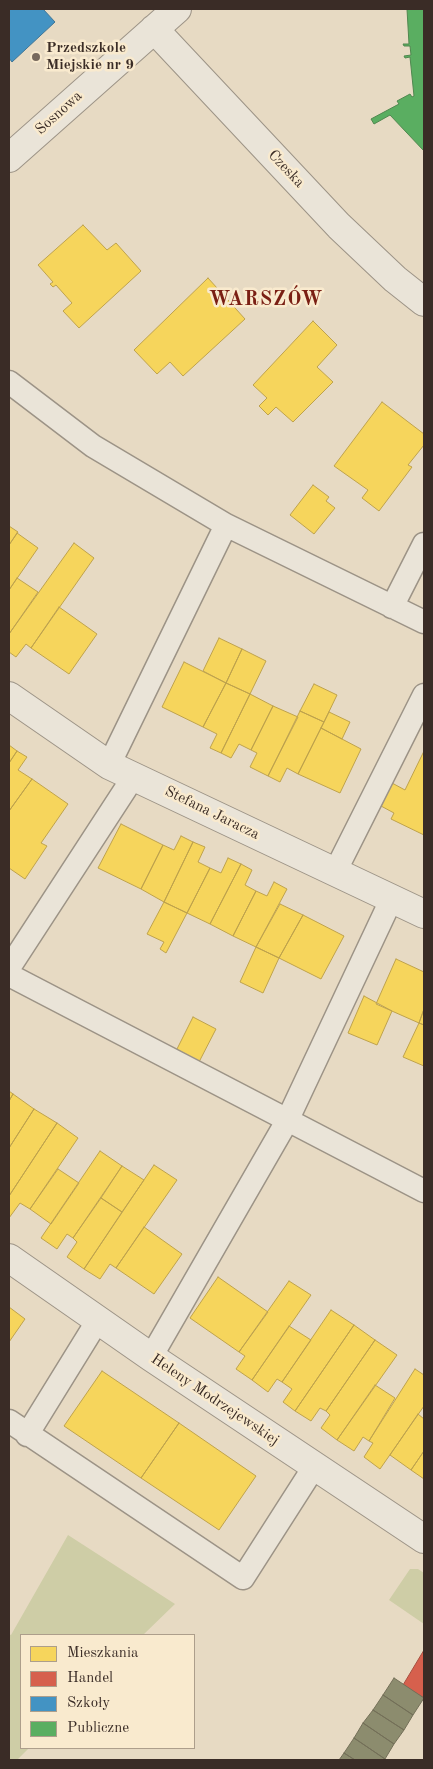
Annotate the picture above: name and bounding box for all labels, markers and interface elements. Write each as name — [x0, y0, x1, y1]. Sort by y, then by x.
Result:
place label: Przedszkole Miejskie nr 9 — [46, 39, 134, 74]
marker: Przedszkole Miejskie nr 9 — [30, 51, 42, 63]
street label: Sosnowa — [32, 87, 86, 139]
street label: Czeska — [264, 146, 308, 192]
district label: WARSZÓW — [208, 288, 324, 312]
street label: Stefana Jaracza — [162, 782, 262, 844]
street label: Heleny Modrzejewskiej — [147, 1350, 283, 1450]
legend — [20, 1634, 195, 1749]
text: Mieszkania — [67, 1646, 138, 1661]
text: Handel — [67, 1671, 113, 1686]
text: Szkoły — [67, 1696, 110, 1711]
text: Publiczne — [67, 1721, 129, 1736]

